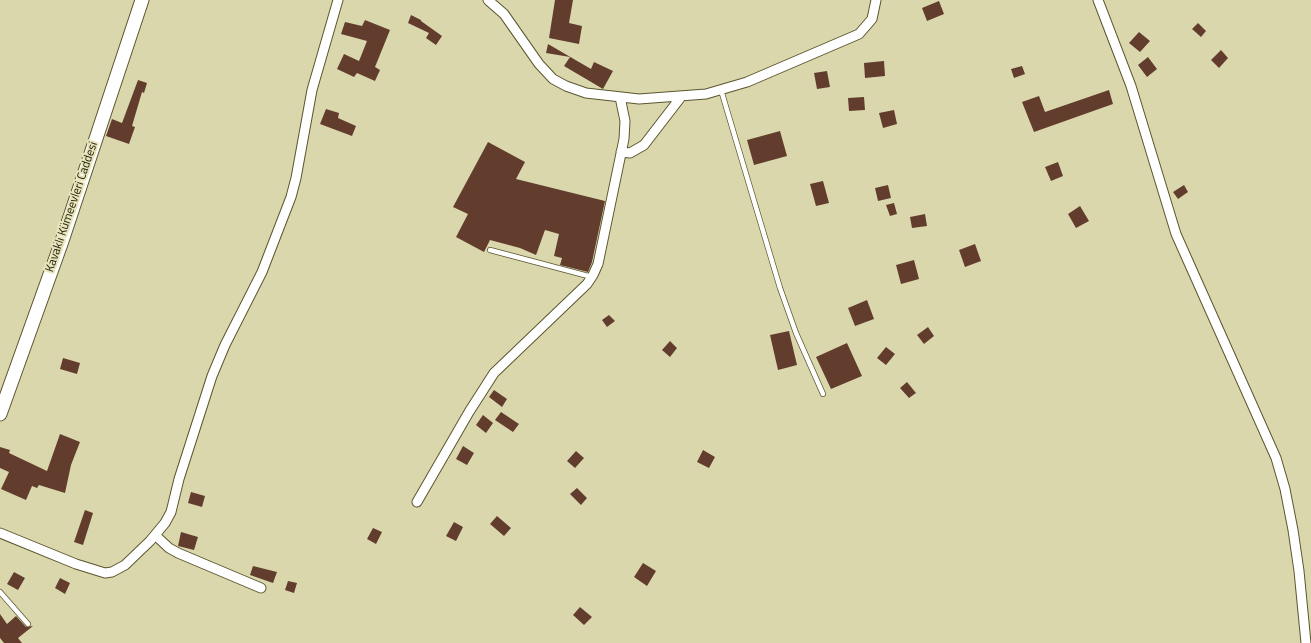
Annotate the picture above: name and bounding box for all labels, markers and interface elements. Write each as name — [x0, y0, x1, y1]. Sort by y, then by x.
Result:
street label: Kavaklı Kümeevleri Caddesi — [43, 140, 101, 274]

